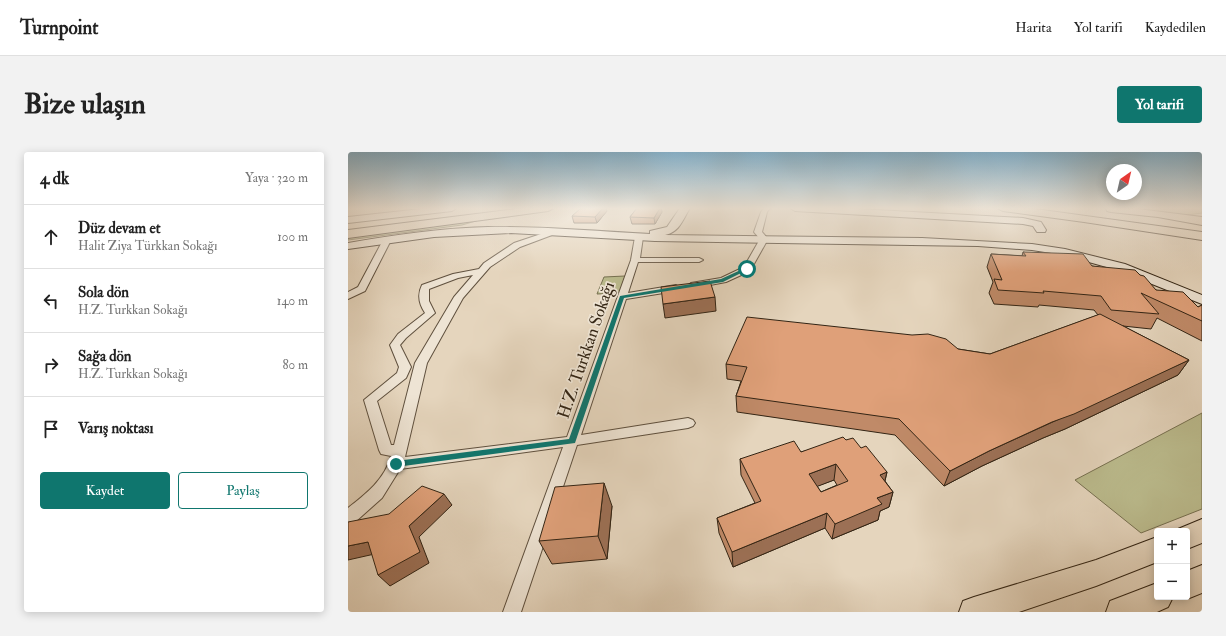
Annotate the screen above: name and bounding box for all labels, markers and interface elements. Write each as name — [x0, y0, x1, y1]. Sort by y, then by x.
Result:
text: Turnpoint — [20, 16, 98, 40]
text: Harita — [1015, 19, 1052, 36]
text: Yol tarifi — [1074, 19, 1123, 36]
text: Kaydedilen — [1145, 19, 1206, 36]
button: Yol tarifi — [1117, 86, 1202, 123]
text: Bize ulaşın — [24, 87, 146, 122]
north arrow — [1106, 164, 1142, 200]
text: 4 dk — [40, 168, 69, 189]
text: Yaya · 320 m — [245, 170, 308, 186]
text: Düz devam et — [78, 219, 161, 238]
icon: ahead — [40, 226, 62, 248]
text: 100 m — [277, 229, 308, 245]
text: Halit Ziya Türkkan Sokağı — [78, 238, 217, 254]
route start — [738, 260, 756, 278]
street label: H.Z. Turkkan Sokağı — [553, 278, 619, 421]
text: Sola dön — [78, 283, 129, 302]
icon: left — [40, 290, 62, 312]
text: 140 m — [277, 293, 308, 309]
text: H.Z. Turkkan Sokağı — [78, 302, 188, 318]
text: Sağa dön — [78, 347, 132, 366]
icon: right — [40, 354, 62, 376]
text: 80 m — [282, 357, 308, 373]
text: H.Z. Turkkan Sokağı — [78, 366, 188, 382]
icon: arrive — [40, 418, 62, 440]
text: Varış noktası — [78, 419, 153, 438]
route end — [387, 455, 405, 473]
button: Kaydet — [40, 472, 170, 509]
button: Paylaş — [178, 472, 308, 509]
map controls — [1154, 528, 1190, 600]
button: + — [1154, 528, 1190, 564]
button: − — [1154, 564, 1190, 600]

